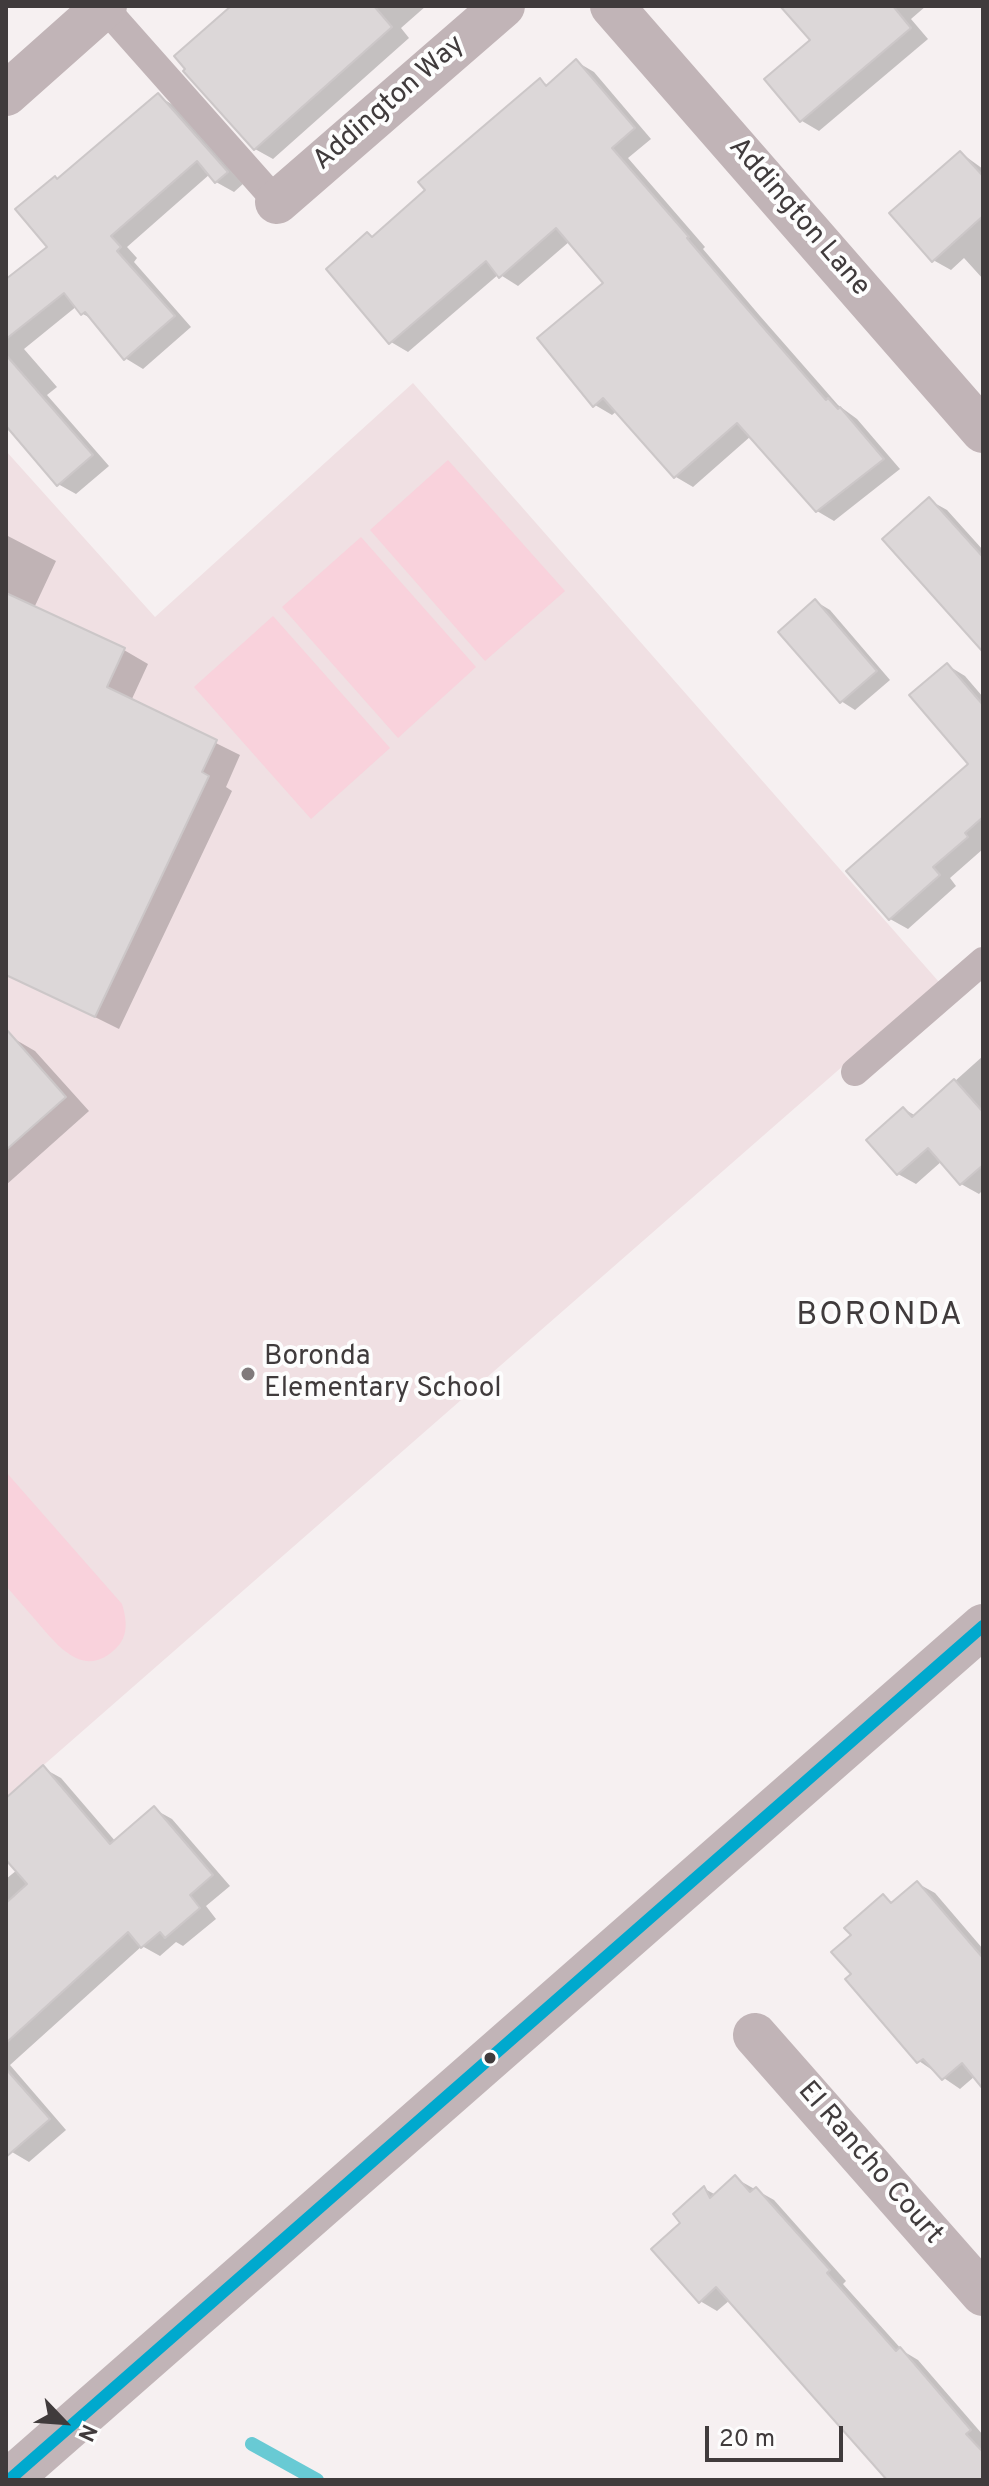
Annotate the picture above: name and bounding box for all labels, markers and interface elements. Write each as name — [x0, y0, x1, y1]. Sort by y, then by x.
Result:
street label: Addington Way — [307, 29, 473, 179]
street label: Addington Lane — [720, 132, 876, 304]
district label: BORONDA — [796, 1299, 964, 1337]
place label: Boronda Elementary School — [264, 1341, 502, 1407]
marker: Boronda Elementary School — [239, 1365, 257, 1383]
unlabelled marker — [482, 2050, 498, 2066]
street label: El Rancho Court — [789, 2076, 949, 2252]
north arrow — [24, 2382, 104, 2462]
scale bar — [709, 2410, 847, 2460]
text: N — [71, 2419, 102, 2445]
text: 20 m — [719, 2425, 775, 2455]

